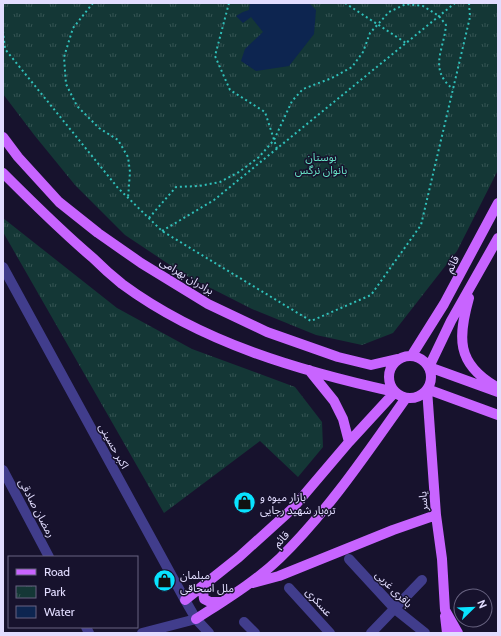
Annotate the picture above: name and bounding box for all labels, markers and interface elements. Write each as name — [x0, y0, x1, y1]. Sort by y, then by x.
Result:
park label: بوستان بانوان نرگس — [295, 150, 347, 177]
street label: قائم — [442, 253, 464, 276]
street label: برادران بهرامی — [157, 254, 217, 298]
street label: اکبر حسینی — [96, 421, 132, 471]
street label: رمضان صادقی — [16, 476, 58, 540]
shop icon: بازار میوه و تره‌بار شهید رجایی — [232, 490, 258, 516]
place label: بازار میوه و تره‌بار شهید رجایی — [260, 490, 336, 517]
street label: یاسر — [415, 491, 431, 512]
street label: قائم — [270, 528, 294, 551]
legend — [8, 556, 138, 628]
text: Road — [44, 564, 70, 579]
street label: باقری غربی — [372, 567, 416, 611]
shop icon: مبلمان ملل اسحاقی — [151, 568, 177, 594]
place label: مبلمان ملل اسحاقی — [180, 568, 234, 595]
text: Park — [44, 584, 66, 599]
street label: عسکری — [303, 585, 336, 619]
north arrow — [453, 588, 493, 628]
text: N — [474, 598, 490, 610]
text: Water — [44, 604, 75, 619]

